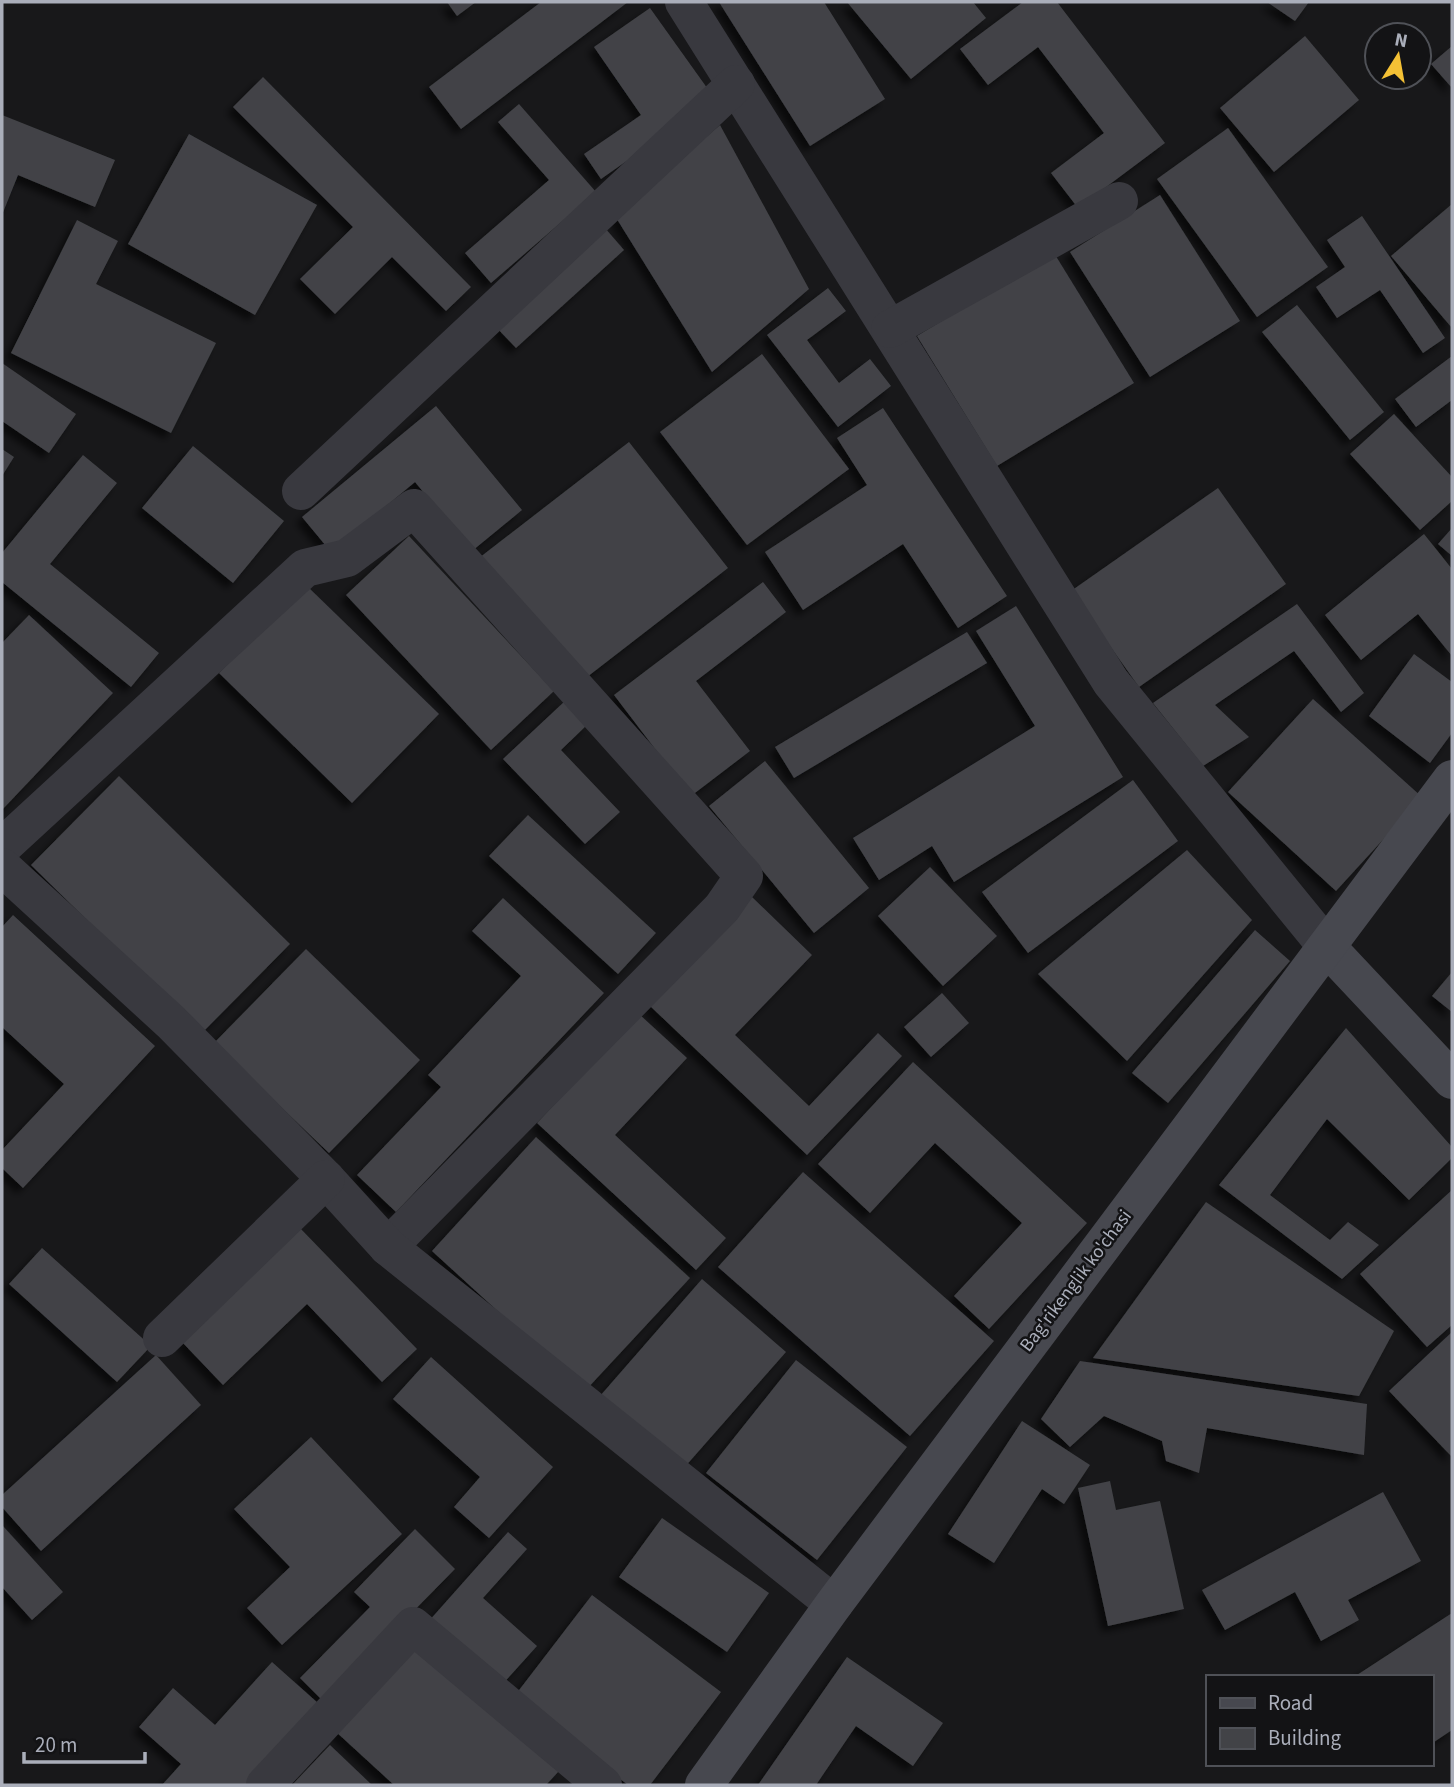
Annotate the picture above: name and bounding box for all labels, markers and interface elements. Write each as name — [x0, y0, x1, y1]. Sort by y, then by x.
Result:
north arrow — [1363, 21, 1433, 91]
text: N — [1392, 26, 1410, 55]
street label: Bag'rikenglik ko'chasi — [1014, 1204, 1138, 1358]
legend — [1206, 1675, 1433, 1766]
text: Road — [1268, 1688, 1313, 1718]
scale bar — [24, 1720, 145, 1764]
text: Building — [1268, 1723, 1342, 1753]
text: 20 m — [35, 1730, 77, 1760]

